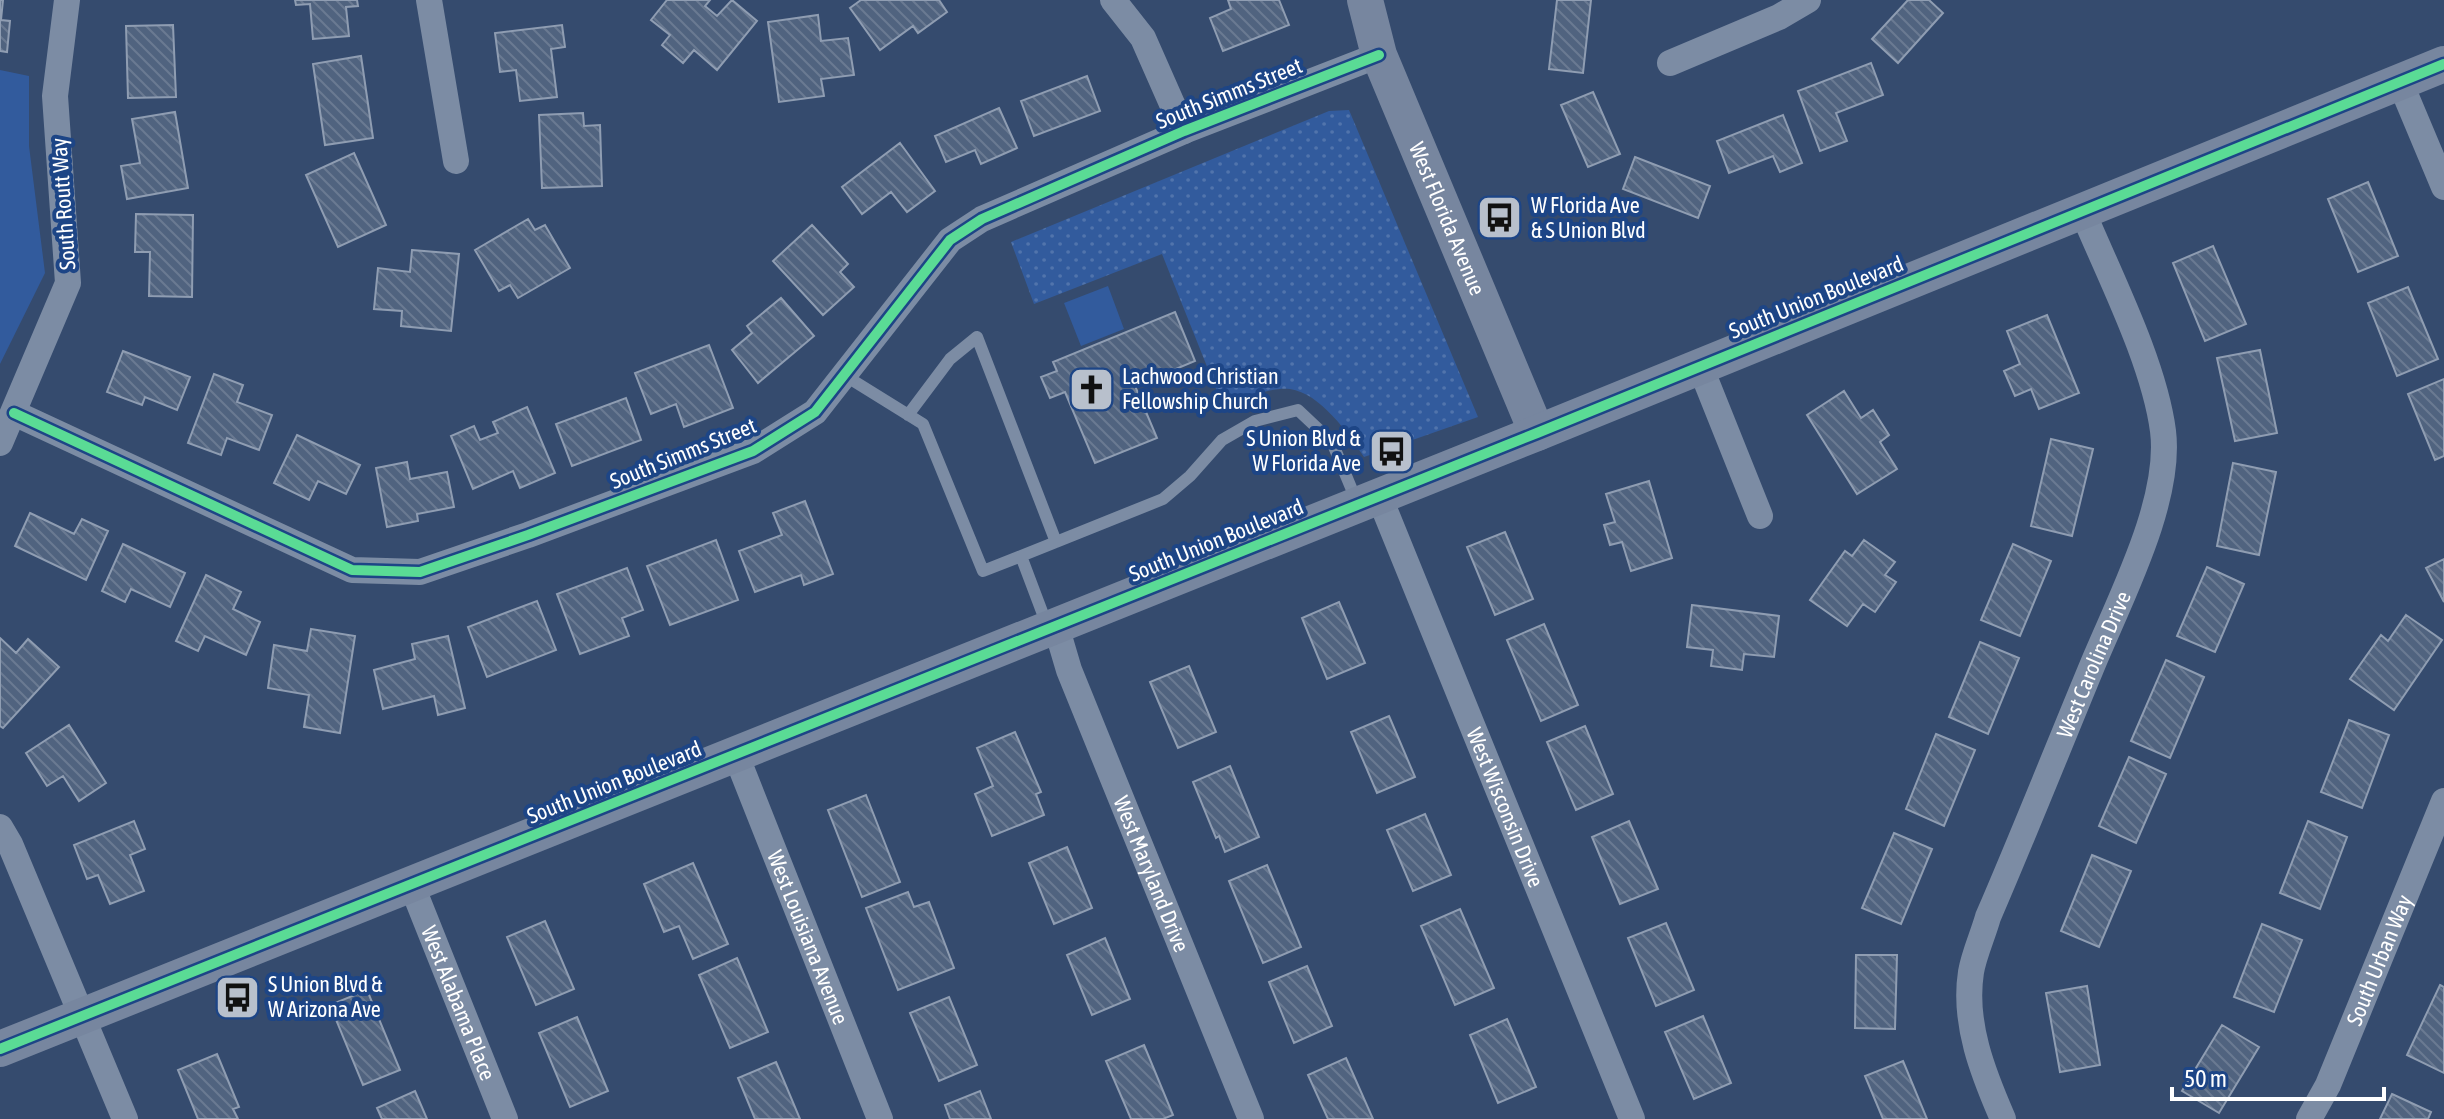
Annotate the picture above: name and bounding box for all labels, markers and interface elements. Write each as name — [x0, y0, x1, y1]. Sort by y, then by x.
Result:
street label: South Simms Street — [1152, 52, 1306, 134]
street label: South Routt Way — [45, 137, 81, 271]
street label: West Florida Avenue — [1404, 138, 1491, 299]
place label: W Florida Ave & S Union Blvd — [1531, 192, 1646, 243]
bus stop icon: W Florida Ave & S Union Blvd — [1476, 194, 1524, 242]
street label: South Union Boulevard — [1725, 250, 1907, 344]
place label: Lachwood Christian Fellowship Church — [1122, 363, 1279, 414]
church icon: Lachwood Christian Fellowship Church — [1067, 365, 1115, 413]
street label: South Simms Street — [606, 412, 760, 494]
place label: S Union Blvd & W Florida Ave — [1246, 425, 1362, 476]
bus stop icon: S Union Blvd & W Florida Ave — [1368, 427, 1416, 475]
street label: South Union Boulevard — [1125, 493, 1307, 587]
street label: West Carolina Drive — [2051, 587, 2136, 742]
street label: West Wisconsin Drive — [1461, 724, 1549, 891]
street label: South Union Boulevard — [523, 735, 705, 829]
street label: West Maryland Drive — [1108, 792, 1195, 956]
street label: West Louisiana Avenue — [762, 846, 854, 1028]
street label: South Urban Way — [2341, 891, 2417, 1029]
street label: West Alabama Place — [416, 922, 501, 1084]
place label: S Union Blvd & W Arizona Ave — [268, 971, 383, 1022]
bus stop icon: S Union Blvd & W Arizona Ave — [213, 973, 261, 1021]
scale bar — [2172, 1051, 2384, 1101]
text: 50 m — [2184, 1065, 2227, 1092]

